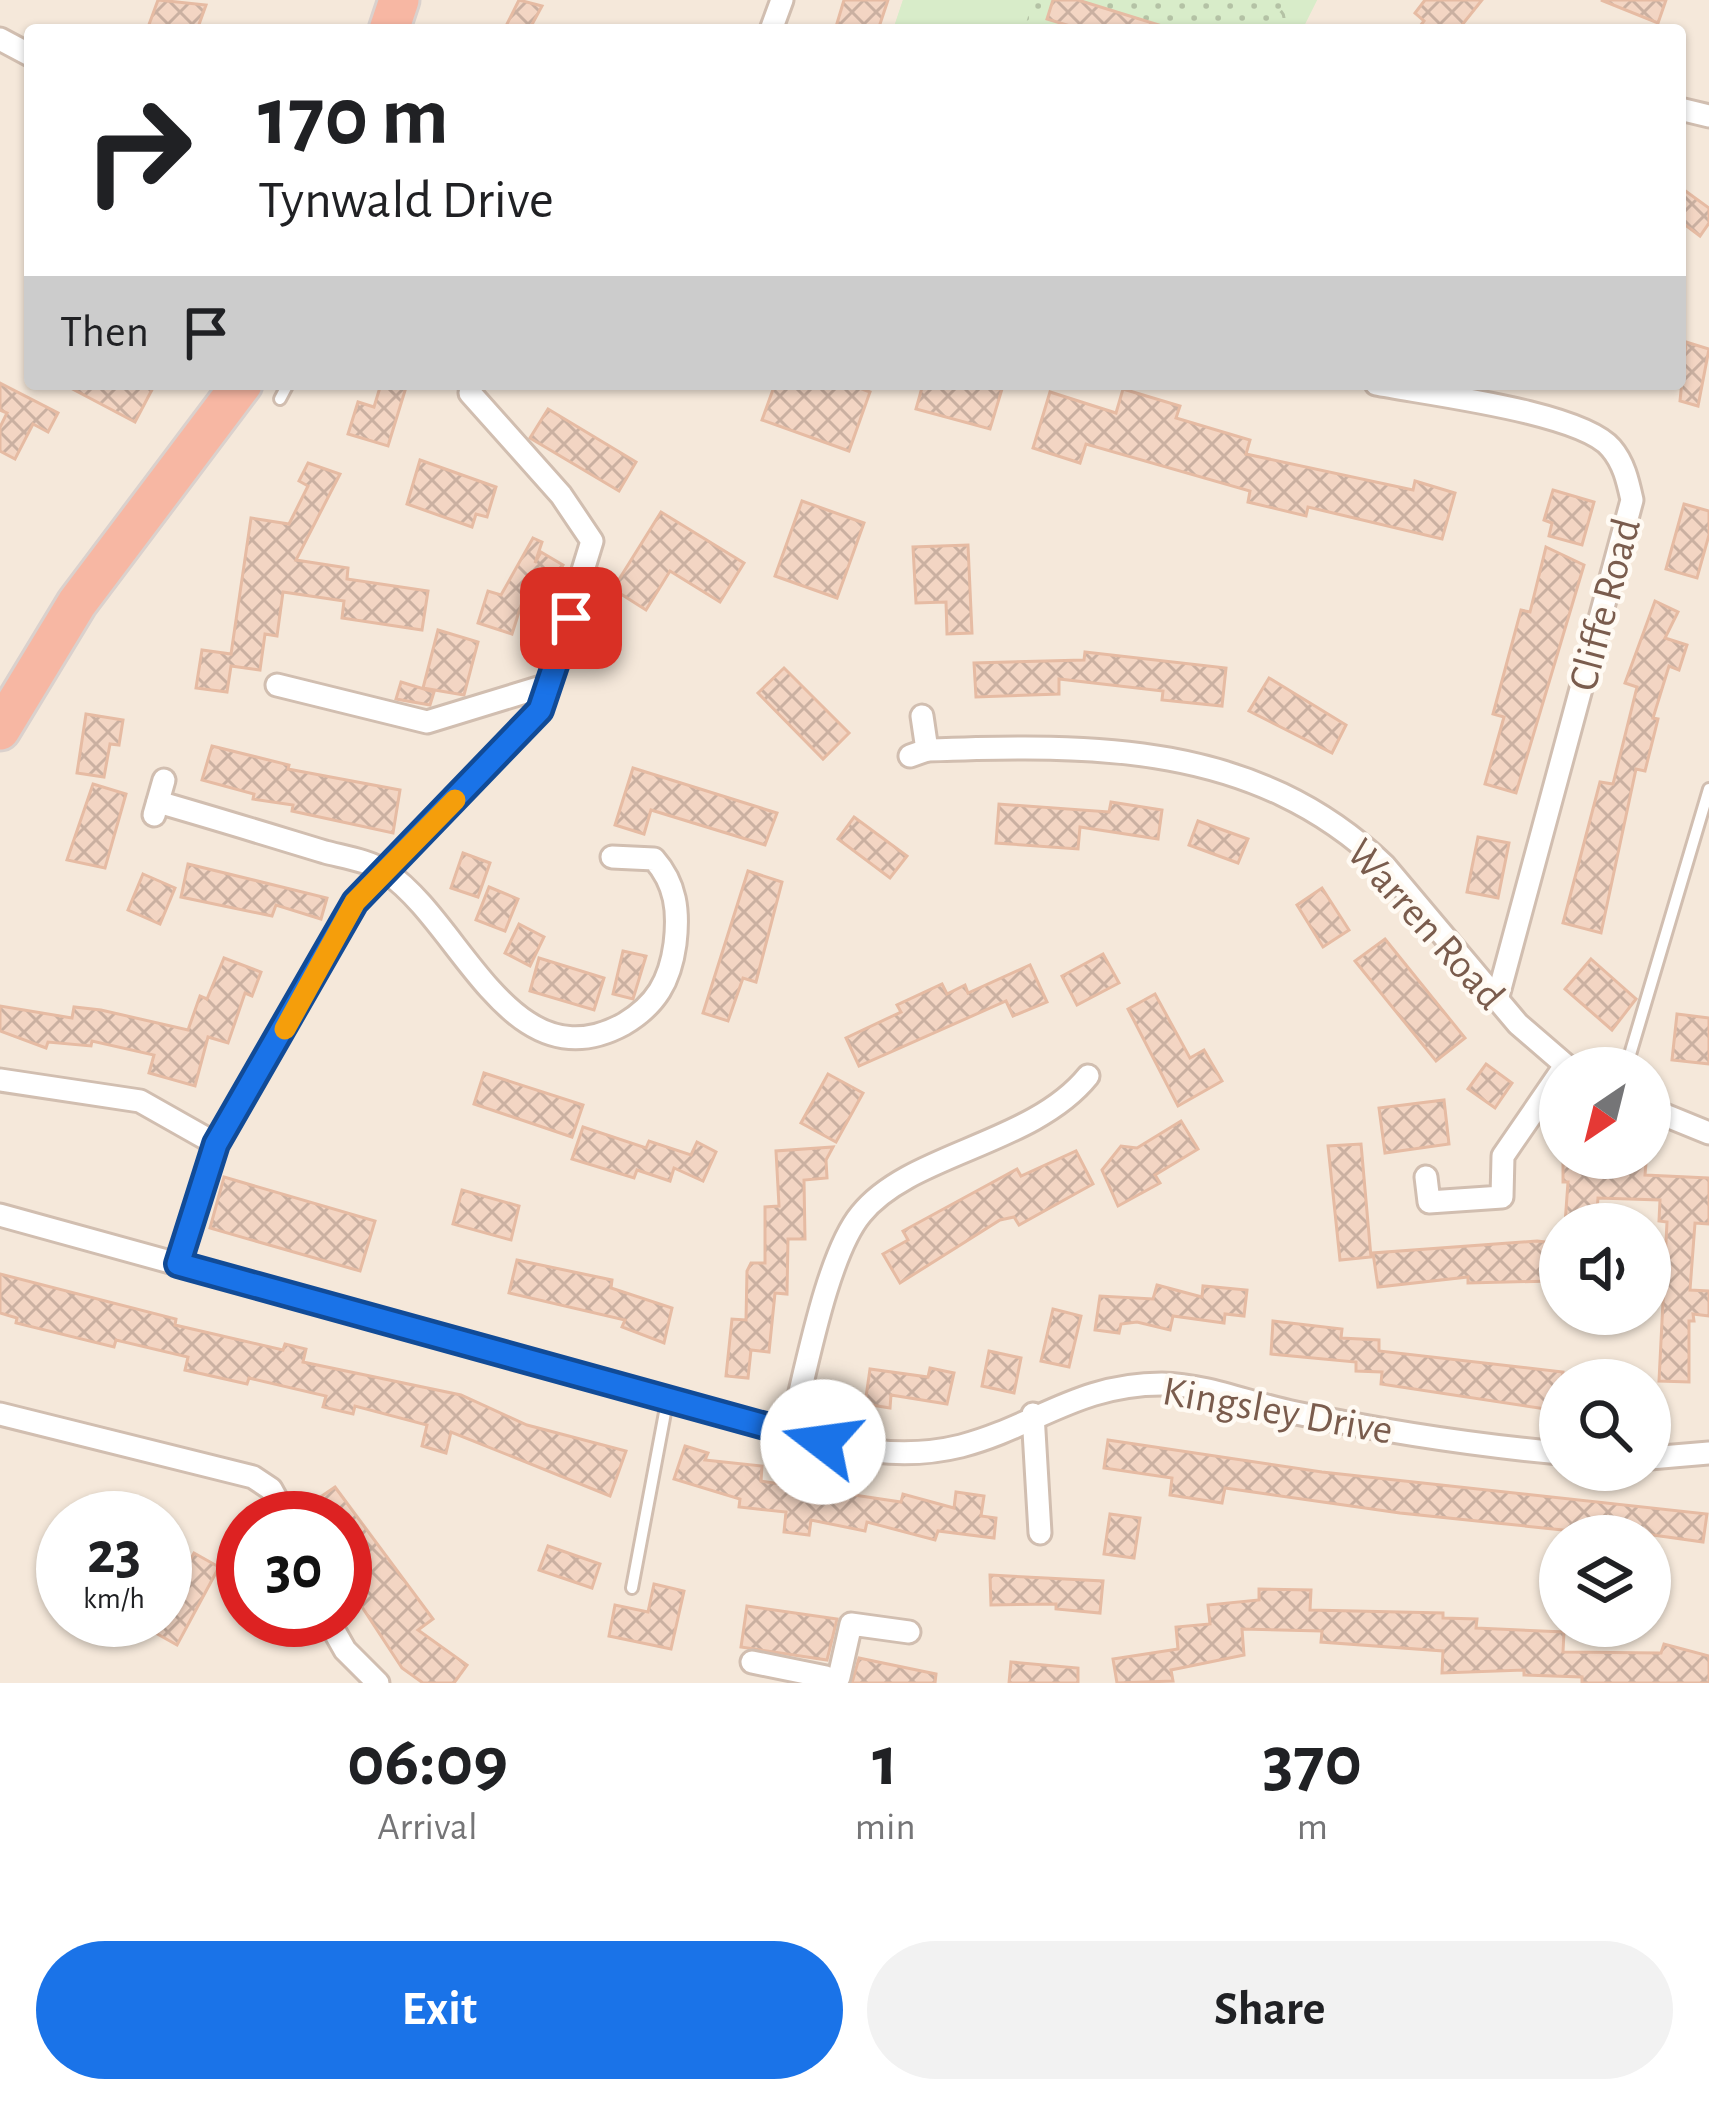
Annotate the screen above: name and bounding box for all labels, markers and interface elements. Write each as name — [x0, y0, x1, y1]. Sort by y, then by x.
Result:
icon: right — [60, 72, 216, 228]
text: 170 m — [258, 76, 449, 160]
text: Tynwald Drive — [258, 174, 554, 228]
icon: arrive — [173, 300, 239, 366]
text: Then — [60, 310, 149, 355]
street label: Cliffe Road — [1562, 514, 1648, 695]
pin — [520, 567, 622, 669]
icon: arrive — [538, 585, 604, 651]
street label: Warren Road — [1339, 831, 1512, 1017]
north arrow — [1539, 1047, 1671, 1179]
map controls — [1539, 1047, 1671, 1647]
button: sound — [1539, 1203, 1671, 1335]
button: search — [1539, 1359, 1671, 1491]
street label: Kingsley Drive — [1159, 1370, 1396, 1452]
position arrow — [760, 1379, 886, 1505]
speed limit sign: 30 — [216, 1491, 372, 1647]
button: layers — [1539, 1515, 1671, 1647]
text: 23 — [87, 1524, 141, 1584]
text: km/h — [83, 1584, 145, 1614]
text: 06:09 — [347, 1726, 508, 1798]
text: 1 — [872, 1726, 898, 1798]
text: 370 — [1262, 1726, 1362, 1798]
text: Arrival — [377, 1808, 478, 1847]
text: min — [855, 1808, 916, 1847]
text: m — [1297, 1808, 1328, 1847]
button: Exit — [36, 1941, 843, 2079]
button: Share — [867, 1941, 1673, 2079]

